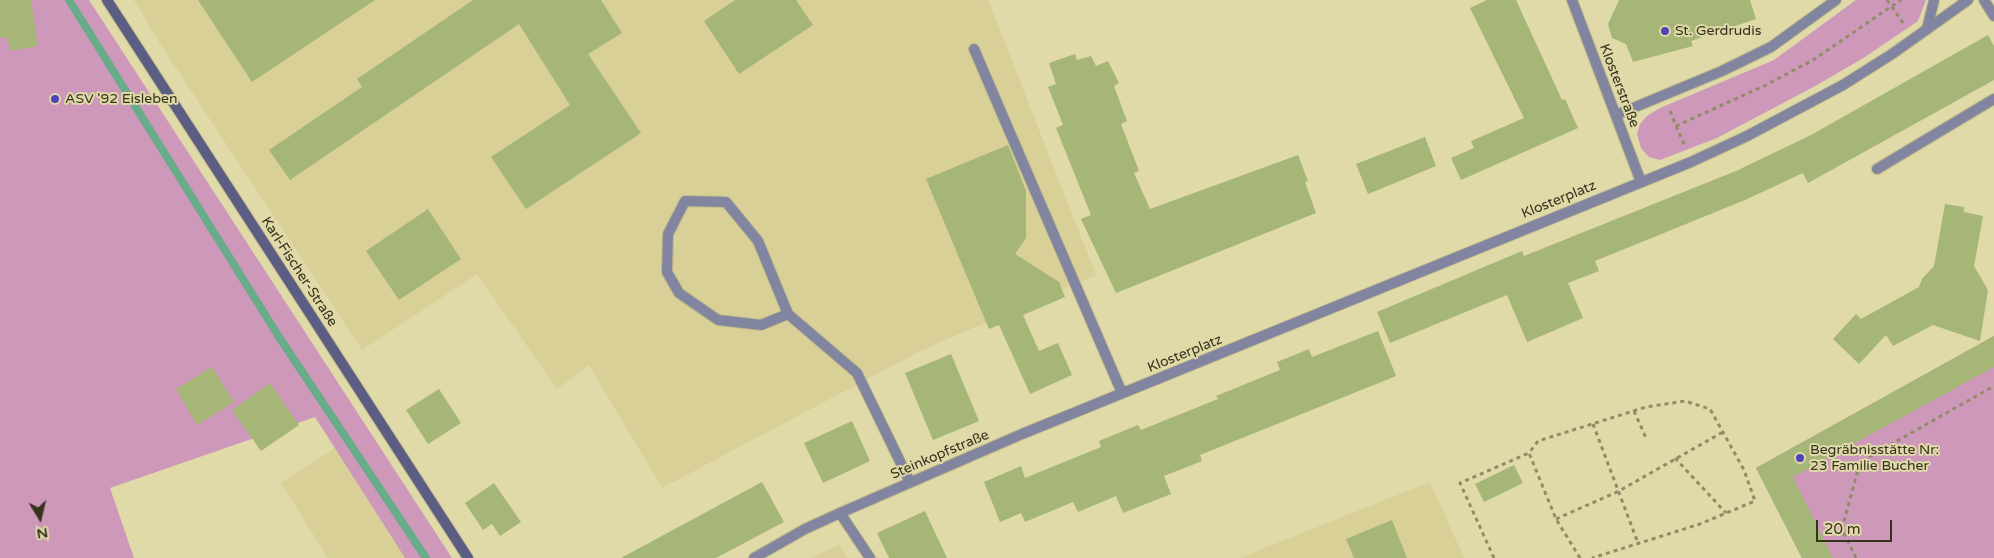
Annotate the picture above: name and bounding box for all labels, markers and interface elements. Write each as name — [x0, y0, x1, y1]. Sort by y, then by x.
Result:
place label: St. Gerdrudis — [1675, 23, 1761, 39]
marker: St. Gerdrudis — [1659, 25, 1671, 37]
street label: Klosterstraße — [1595, 42, 1643, 130]
place label: ASV '92 Eisleben — [65, 91, 178, 107]
marker: ASV '92 Eisleben — [49, 93, 61, 105]
street label: Klosterplatz — [1519, 177, 1599, 223]
street label: Karl-Fischer-Straße — [257, 214, 341, 330]
street label: Klosterplatz — [1145, 331, 1225, 377]
street label: Steinkopfstraße — [888, 427, 992, 483]
place label: Begräbnisstätte Nr: 23 Familie Bucher — [1810, 442, 1939, 474]
marker: Begräbnisstätte Nr: 23 Familie Bucher — [1794, 452, 1806, 464]
north arrow — [15, 493, 65, 543]
scale bar — [1819, 510, 1895, 542]
text: 20 m — [1824, 520, 1861, 538]
text: N — [36, 524, 49, 543]

